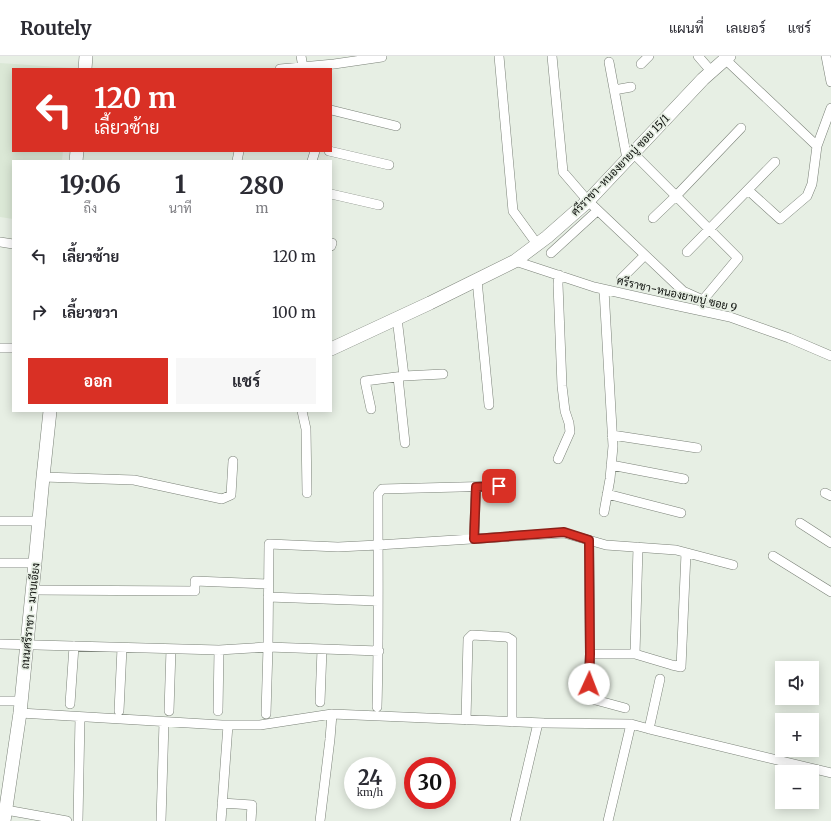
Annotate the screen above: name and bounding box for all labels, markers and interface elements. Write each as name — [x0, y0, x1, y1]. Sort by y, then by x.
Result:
text: Routely — [20, 16, 92, 40]
text: แผนที่ — [669, 19, 704, 37]
text: เลเยอร์ — [726, 19, 766, 37]
text: แชร์ — [788, 19, 811, 37]
text: 120 m — [94, 80, 176, 116]
icon: left — [28, 84, 80, 136]
street label: ศรีราชา-หนองยายบู่ ซอย 15/1 — [567, 111, 673, 219]
text: เลี้ยวซ้าย — [94, 116, 160, 139]
text: 19:06 — [60, 169, 121, 200]
text: 1 — [175, 169, 186, 200]
text: 280 — [240, 170, 284, 201]
text: ถึง — [84, 200, 97, 217]
text: นาที — [169, 200, 192, 217]
text: m — [255, 200, 268, 217]
icon: left — [28, 245, 50, 267]
text: เลี้ยวซ้าย — [62, 247, 119, 266]
text: 120 m — [273, 247, 316, 266]
street label: ศรีราชา-หนองยายบู่ ซอย 9 — [615, 272, 739, 316]
icon: right — [28, 301, 50, 323]
text: เลี้ยวขวา — [62, 303, 118, 322]
text: 100 m — [272, 303, 316, 322]
button: ออก — [28, 358, 168, 404]
button: แชร์ — [176, 358, 316, 404]
pin — [482, 469, 516, 503]
icon: arrive — [488, 475, 510, 497]
street label: ถนนศรีราชา - มาบเอียง — [16, 562, 43, 670]
map controls — [775, 661, 819, 809]
button: sound — [775, 661, 819, 705]
position arrow — [568, 663, 610, 705]
button: + — [775, 713, 819, 757]
speed limit sign: 30 — [404, 757, 456, 809]
text: 24 — [358, 765, 382, 790]
button: − — [775, 765, 819, 809]
text: km/h — [357, 786, 383, 799]

